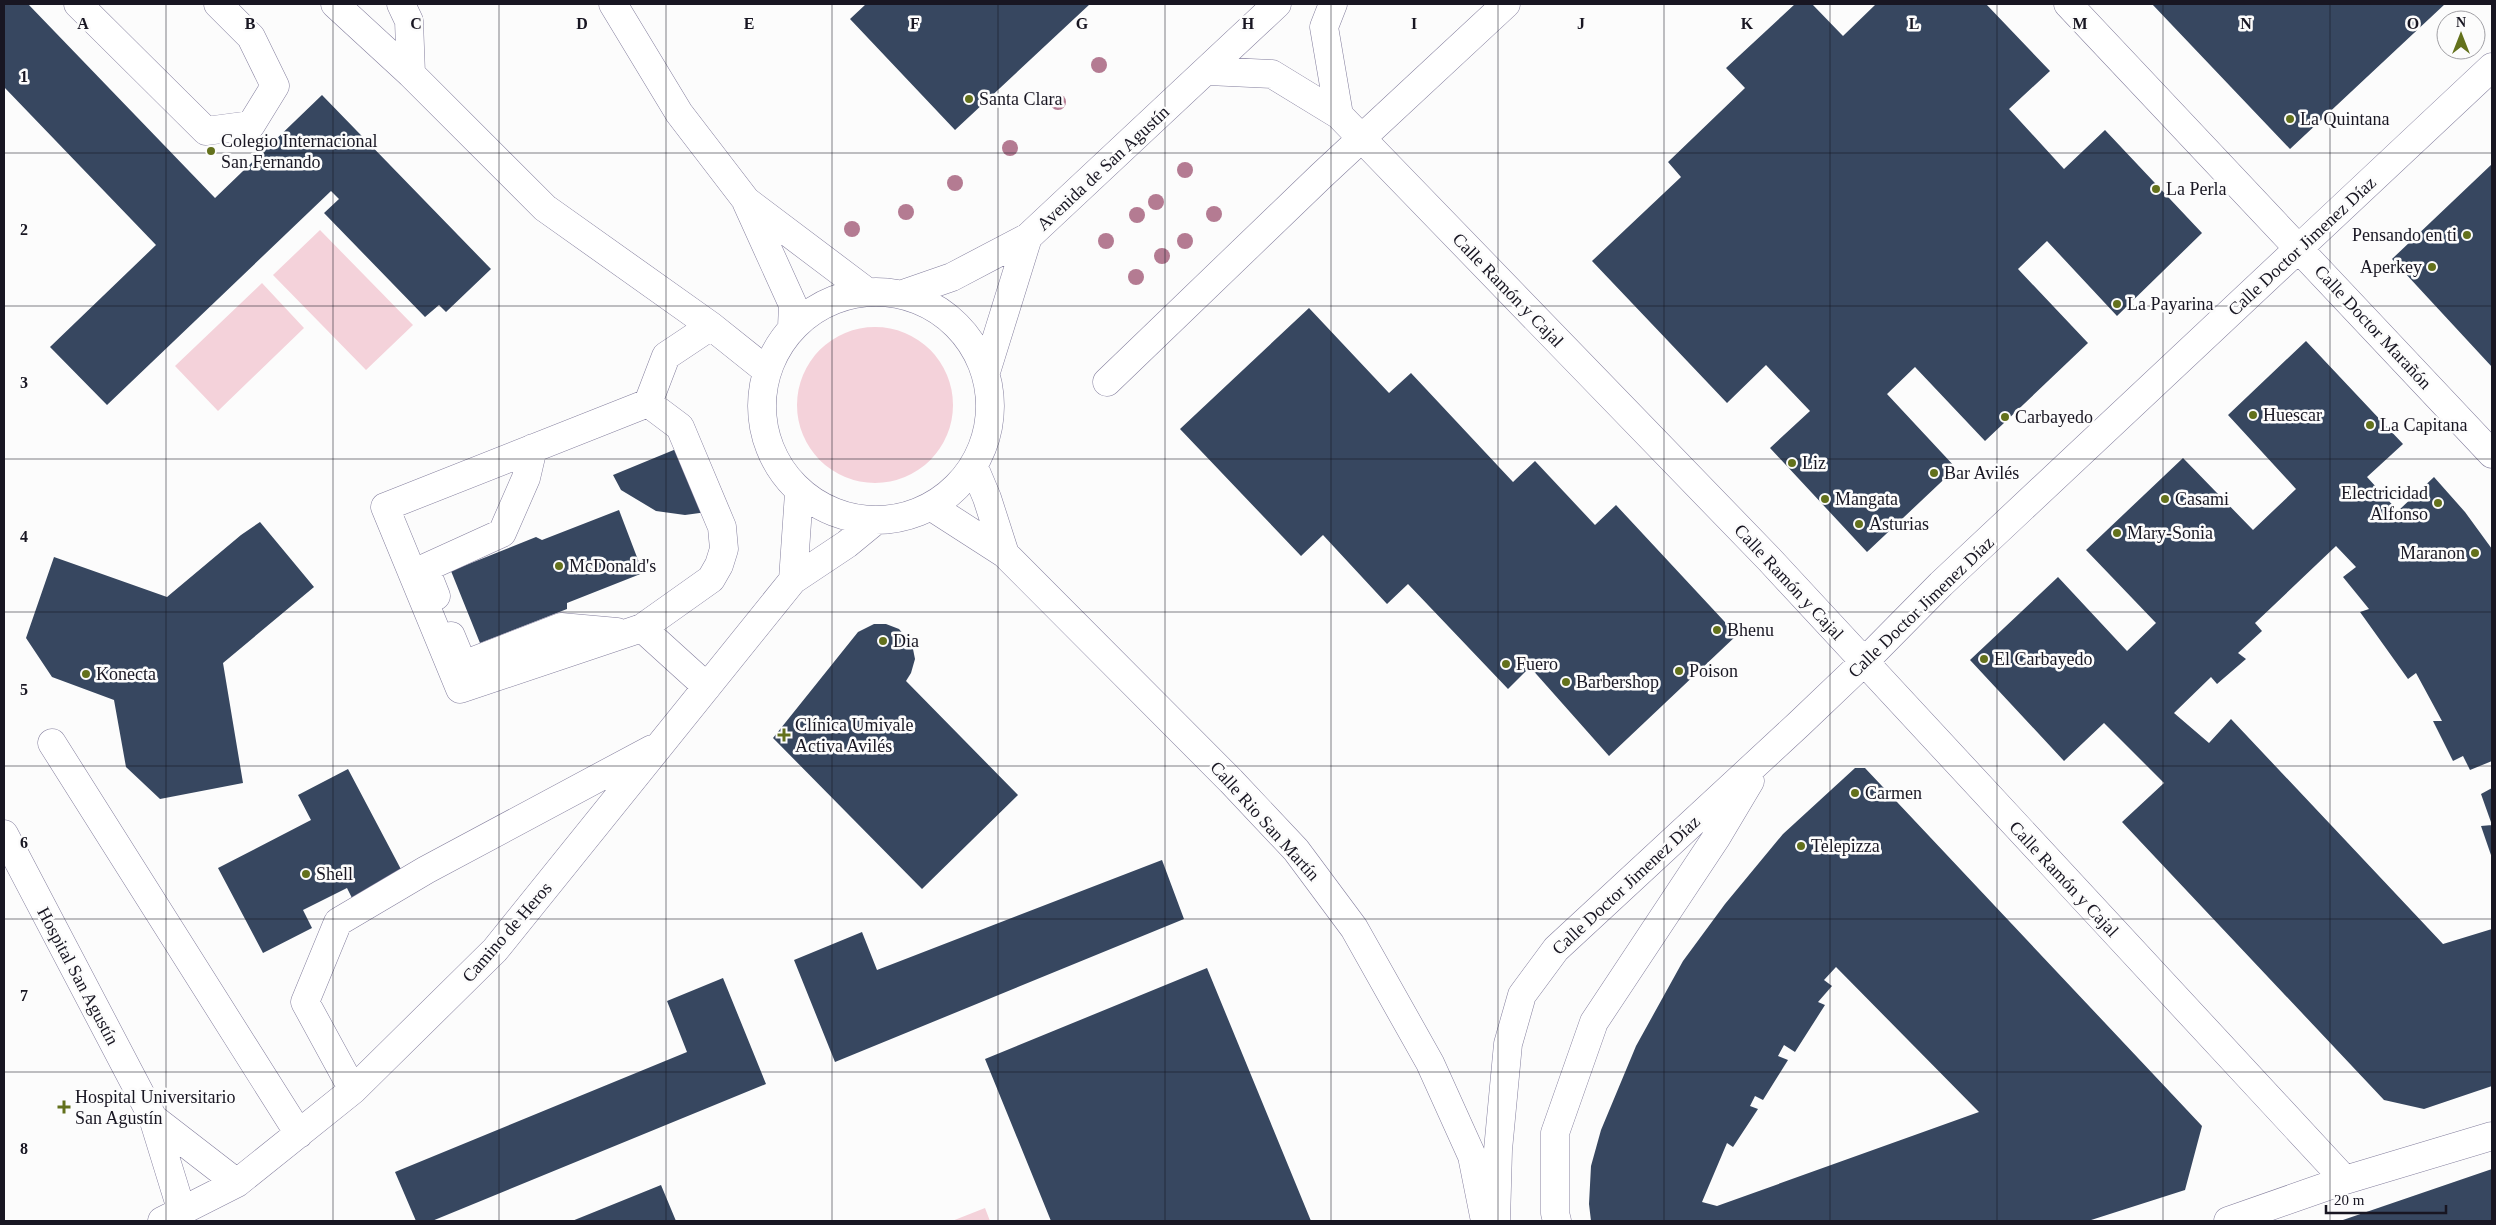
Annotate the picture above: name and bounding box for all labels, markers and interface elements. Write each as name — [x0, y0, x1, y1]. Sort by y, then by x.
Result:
north arrow — [2436, 10, 2486, 60]
text: A — [77, 15, 89, 32]
text: B — [245, 15, 256, 32]
text: C — [410, 15, 422, 32]
text: D — [576, 15, 588, 32]
text: E — [744, 15, 754, 32]
text: F — [910, 15, 920, 32]
text: G — [1076, 15, 1089, 32]
text: H — [1242, 15, 1255, 32]
text: I — [1411, 15, 1417, 32]
text: J — [1577, 15, 1585, 32]
text: K — [1741, 15, 1754, 32]
text: L — [1909, 15, 1919, 32]
text: M — [2072, 15, 2088, 32]
text: N — [2240, 15, 2252, 32]
text: O — [2407, 15, 2419, 32]
text: N — [2456, 15, 2466, 30]
text: 1 — [20, 68, 28, 85]
place label: Santa Clara — [979, 89, 1062, 109]
marker: Santa Clara — [963, 93, 975, 105]
street label: Avenida de San Agustín — [1033, 102, 1173, 234]
place label: La Quintana — [2300, 109, 2389, 129]
marker: La Quintana — [2284, 113, 2296, 125]
place label: Colegio Internacional San Fernando — [221, 131, 377, 172]
marker: Colegio Internacional San Fernando — [205, 145, 217, 157]
street label: Calle Doctor Jimenez Díaz — [2224, 172, 2380, 320]
place label: La Perla — [2166, 179, 2226, 199]
marker: La Perla — [2150, 183, 2162, 195]
text: 2 — [20, 221, 28, 238]
place label: Pensando en ti — [2352, 225, 2457, 245]
street label: Calle Ramón y Cajal — [1449, 229, 1567, 351]
marker: Pensando en ti — [2461, 229, 2473, 241]
place label: Aperkey — [2360, 257, 2422, 277]
street label: Calle Doctor Marañón — [2310, 261, 2436, 393]
marker: Aperkey — [2426, 261, 2438, 273]
place label: La Payarina — [2127, 294, 2213, 314]
marker: La Payarina — [2111, 298, 2123, 310]
text: 3 — [20, 374, 28, 391]
place label: Huescar — [2263, 405, 2322, 425]
place label: Carbayedo — [2015, 407, 2093, 427]
marker: Huescar — [2247, 409, 2259, 421]
marker: Carbayedo — [1999, 411, 2011, 423]
place label: La Capitana — [2380, 415, 2467, 435]
marker: La Capitana — [2364, 419, 2376, 431]
place label: Liz — [1802, 453, 1826, 473]
marker: Liz — [1786, 457, 1798, 469]
place label: Bar Avilés — [1944, 463, 2019, 483]
marker: Bar Avilés — [1928, 467, 1940, 479]
place label: Electricidad Alfonso — [2341, 483, 2428, 524]
place label: Mangata — [1835, 489, 1898, 509]
place label: Casami — [2175, 489, 2229, 509]
marker: Mangata — [1819, 493, 1831, 505]
marker: Casami — [2159, 493, 2171, 505]
marker: Electricidad Alfonso — [2432, 497, 2444, 509]
place label: Asturias — [1869, 514, 1929, 534]
marker: Asturias — [1853, 518, 1865, 530]
street label: Calle Ramón y Cajal — [1730, 520, 1848, 644]
place label: Mary-Sonia — [2127, 523, 2213, 543]
marker: Mary-Sonia — [2111, 527, 2123, 539]
text: 4 — [20, 528, 28, 545]
street label: Calle Doctor Jimenez Díaz — [1844, 532, 1998, 682]
place label: Maranon — [2400, 543, 2465, 563]
marker: Maranon — [2469, 547, 2481, 559]
place label: McDonald's — [569, 556, 656, 576]
marker: McDonald's — [553, 560, 565, 572]
place label: Bhenu — [1727, 620, 1774, 640]
marker: Bhenu — [1711, 624, 1723, 636]
place label: Dia — [893, 631, 919, 651]
marker: Dia — [877, 635, 889, 647]
place label: El Carbayedo — [1994, 649, 2092, 669]
marker: El Carbayedo — [1978, 653, 1990, 665]
place label: Fuero — [1516, 654, 1558, 674]
marker: Fuero — [1500, 658, 1512, 670]
place label: Poison — [1689, 661, 1738, 681]
place label: Konecta — [96, 664, 156, 684]
marker: Poison — [1673, 665, 1685, 677]
marker: Konecta — [80, 668, 92, 680]
place label: Barbershop — [1576, 672, 1659, 692]
marker: Barbershop — [1560, 676, 1572, 688]
text: 5 — [20, 681, 28, 698]
place label: Clínica Umivale Activa Avilés — [795, 715, 913, 756]
marker: Clínica Umivale Activa Avilés — [777, 728, 791, 742]
street label: Calle Rio San Martín — [1206, 757, 1324, 885]
place label: Carmen — [1865, 783, 1922, 803]
marker: Carmen — [1849, 787, 1861, 799]
street label: Calle Doctor Jimenez Díaz — [1548, 811, 1704, 959]
street label: Calle Ramón y Cajal — [2005, 817, 2123, 941]
text: 6 — [20, 834, 28, 851]
place label: Telepizza — [1811, 836, 1880, 856]
marker: Telepizza — [1795, 840, 1807, 852]
place label: Shell — [316, 864, 353, 884]
marker: Shell — [300, 868, 312, 880]
street label: Camino de Heros — [458, 878, 556, 986]
street label: Hospital San Agustín — [33, 904, 123, 1048]
text: 7 — [20, 987, 28, 1004]
place label: Hospital Universitario San Agustín — [75, 1087, 235, 1128]
marker: Hospital Universitario San Agustín — [57, 1100, 71, 1114]
text: 8 — [20, 1140, 28, 1157]
scale bar — [2326, 1182, 2446, 1214]
text: 20 m — [2334, 1192, 2365, 1208]

